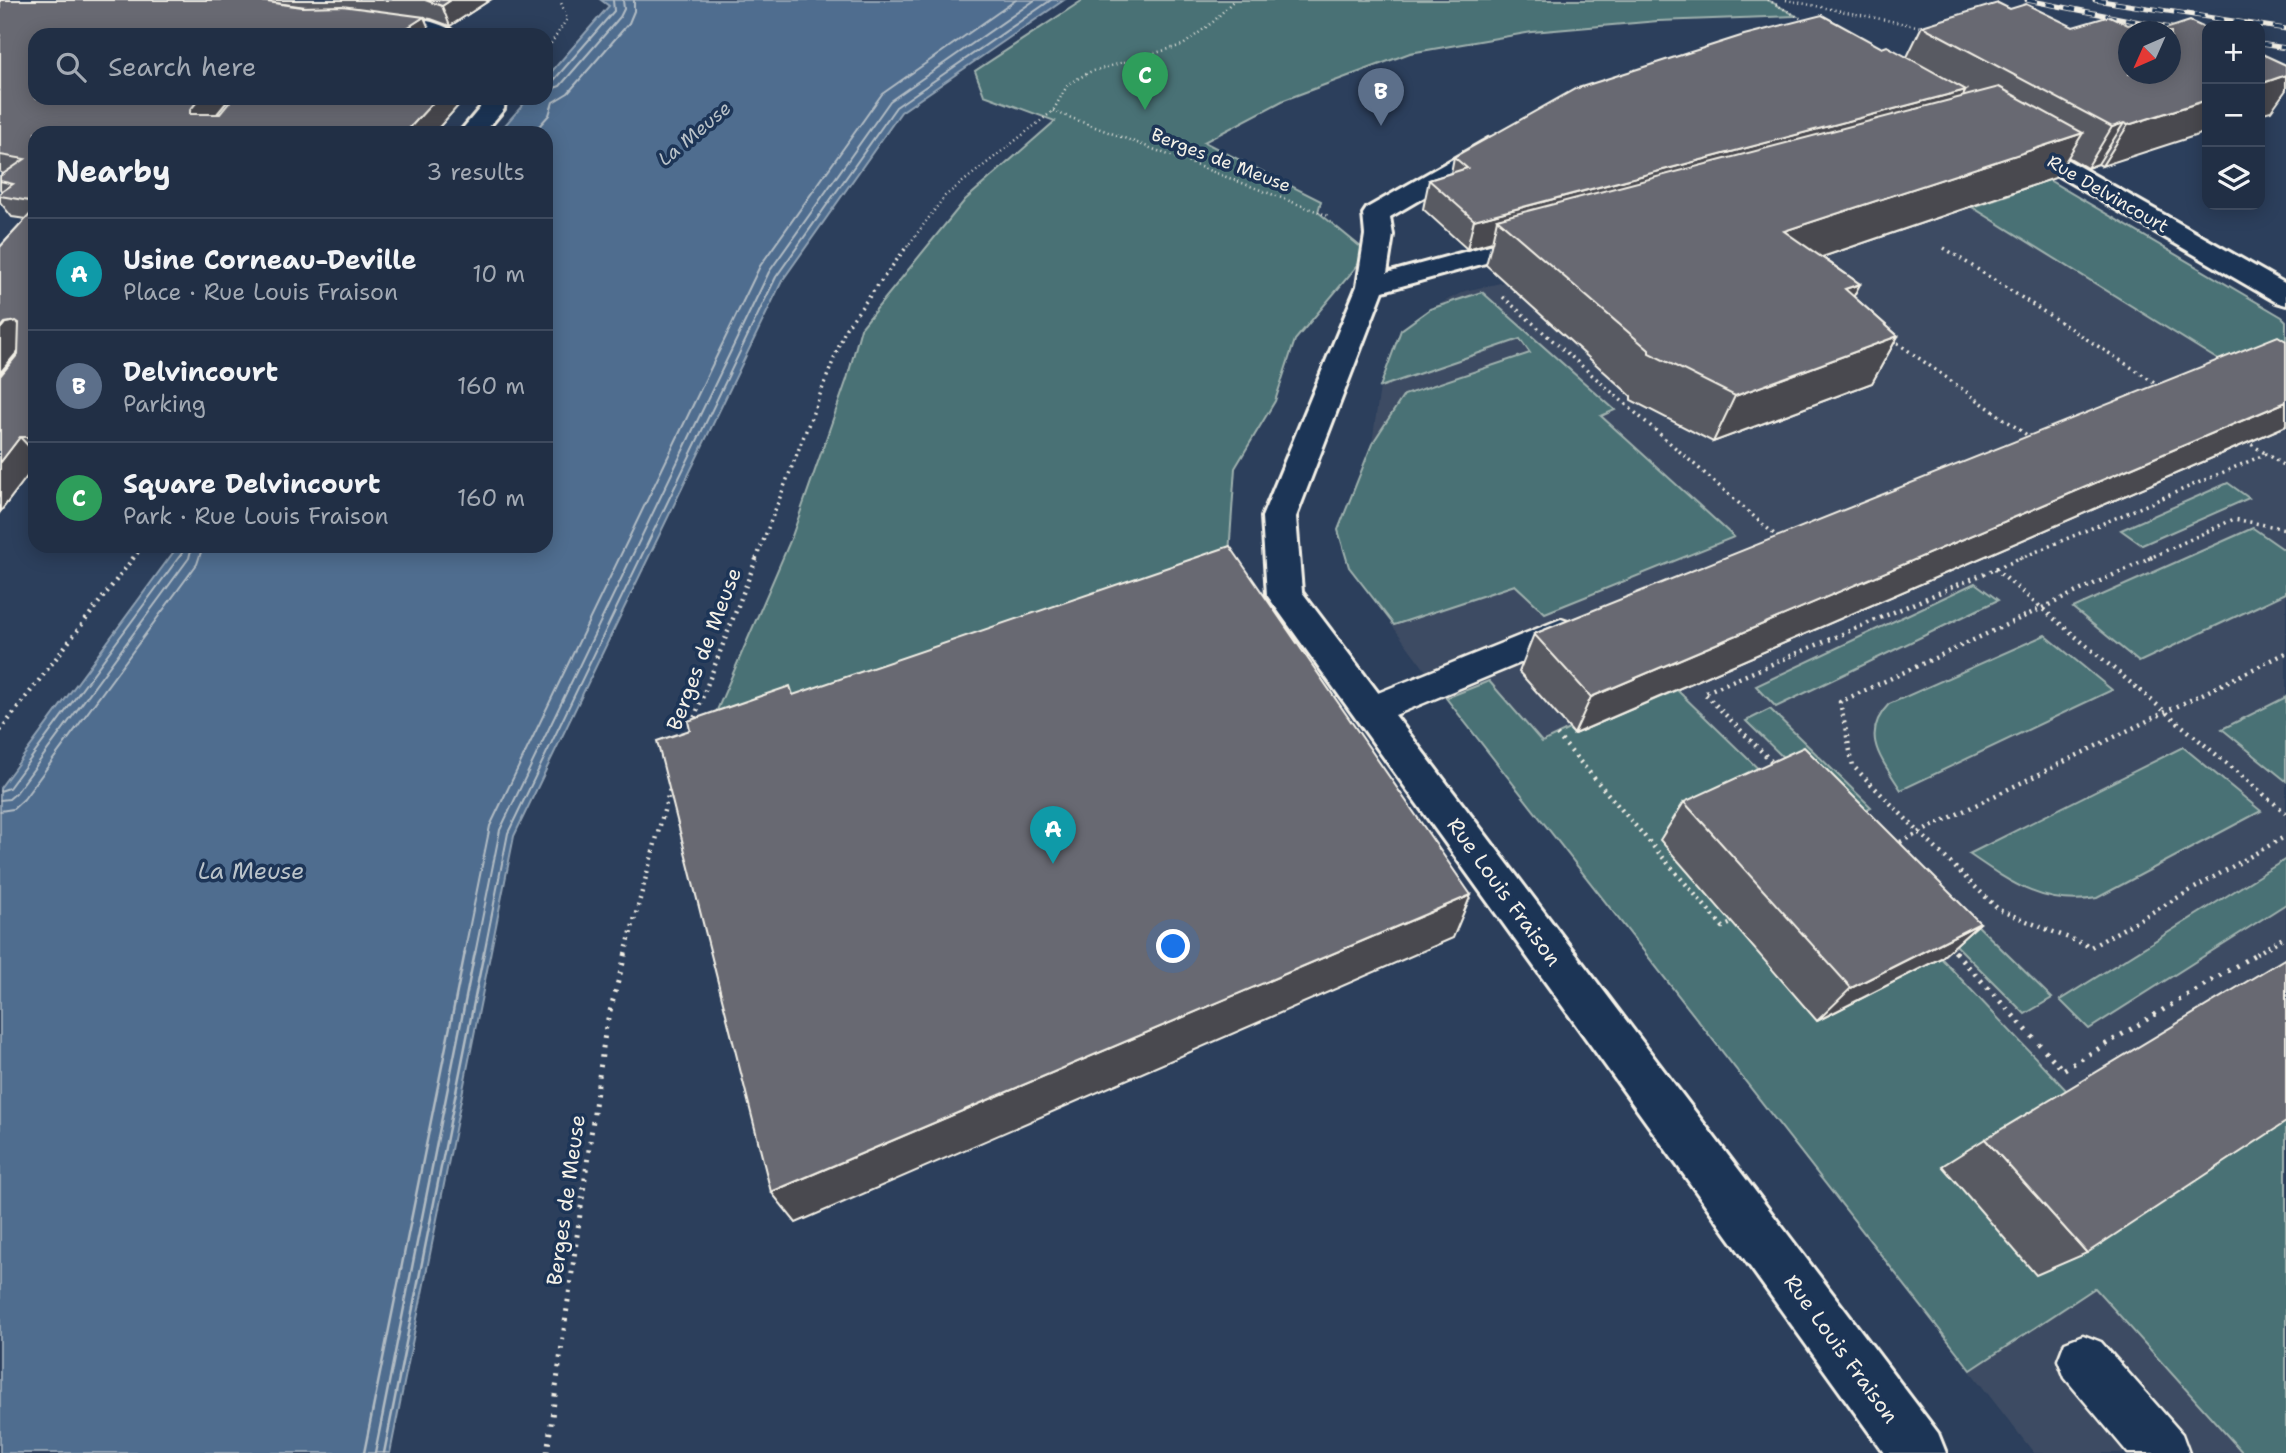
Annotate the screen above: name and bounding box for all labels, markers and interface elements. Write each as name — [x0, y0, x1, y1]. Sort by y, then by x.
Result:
north arrow — [2118, 21, 2181, 84]
map controls — [2202, 21, 2265, 210]
button: + — [2202, 21, 2265, 84]
search box — [28, 28, 553, 105]
icon: search — [52, 48, 90, 86]
text: Search here — [108, 49, 257, 84]
pin: C — [1122, 52, 1168, 110]
pin: B — [1358, 68, 1404, 126]
button: − — [2202, 84, 2265, 147]
water label: La Meuse — [653, 96, 736, 171]
street label: Berges de Meuse — [1148, 122, 1294, 198]
button: layers — [2202, 147, 2265, 210]
street label: Rue Delvincourt — [2043, 150, 2173, 239]
text: Nearby — [56, 151, 171, 192]
text: 3 results — [426, 157, 525, 187]
text: Usine Corneau-Deville — [123, 242, 417, 277]
text: A — [70, 259, 88, 289]
text: 10 m — [472, 259, 525, 289]
text: Place · Rue Louis Fraison — [123, 277, 398, 307]
text: Delvincourt — [123, 354, 278, 389]
text: B — [72, 371, 86, 401]
text: 160 m — [457, 371, 525, 401]
text: Parking — [123, 389, 206, 419]
text: Square Delvincourt — [123, 466, 380, 501]
text: C — [72, 483, 86, 513]
text: 160 m — [457, 483, 525, 513]
text: Park · Rue Louis Fraison — [123, 501, 389, 531]
street label: Berges de Meuse — [660, 564, 748, 734]
pin: A — [1030, 806, 1076, 864]
street label: Rue Louis Fraison — [1441, 812, 1568, 972]
water label: La Meuse — [198, 856, 304, 886]
your location — [1156, 929, 1190, 963]
street label: Berges de Meuse — [540, 1113, 592, 1287]
street label: Rue Louis Fraison — [1778, 1269, 1905, 1429]

